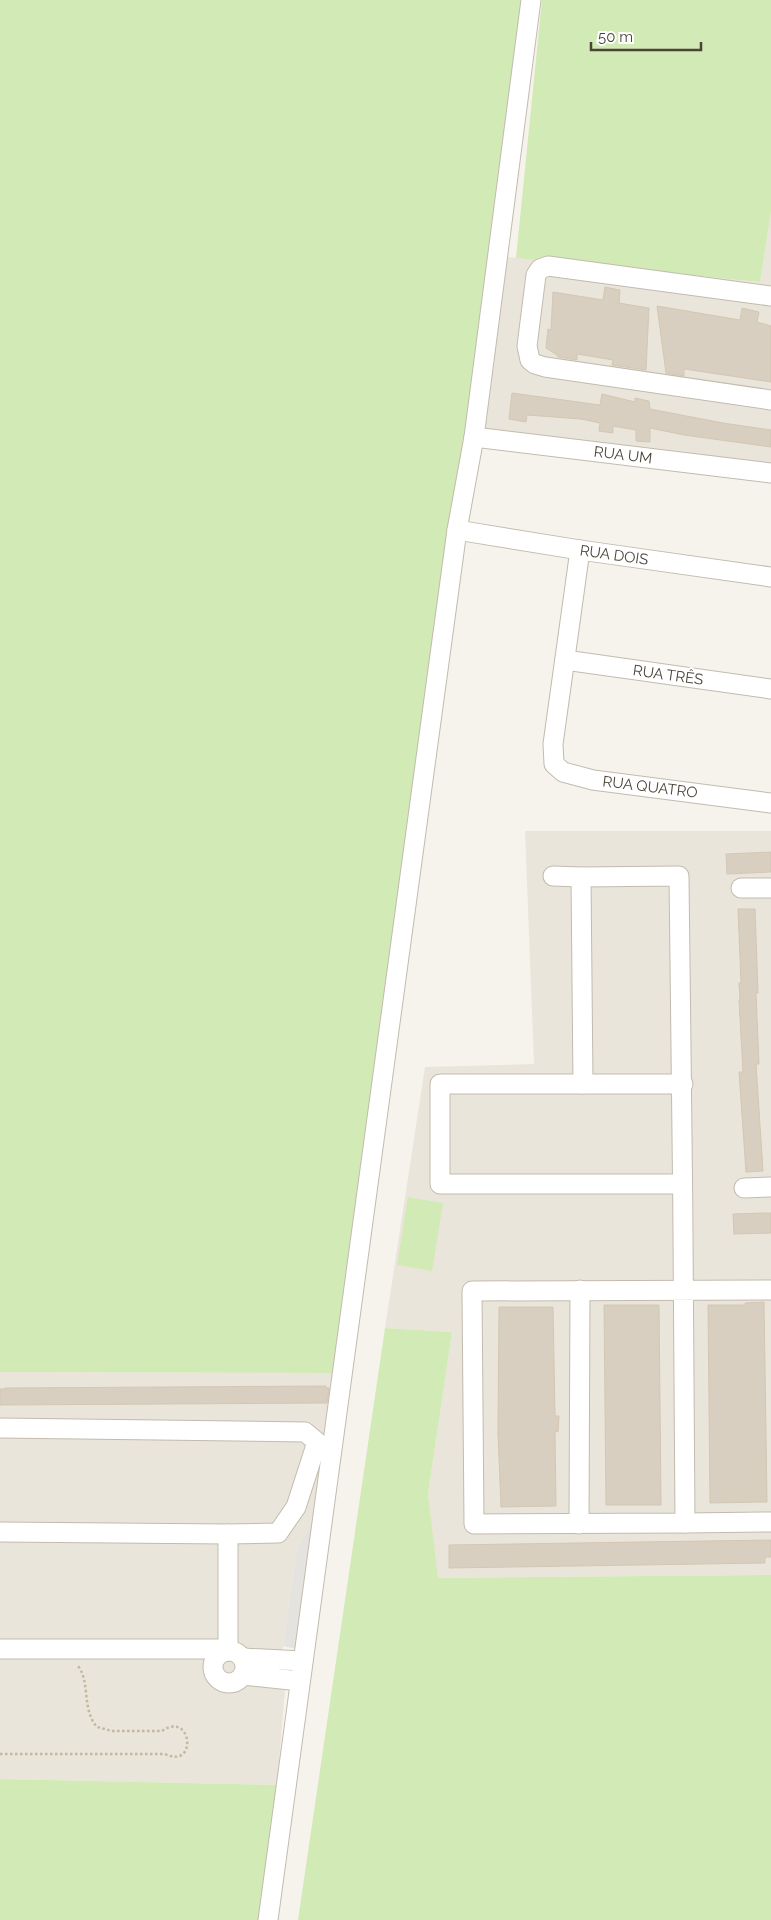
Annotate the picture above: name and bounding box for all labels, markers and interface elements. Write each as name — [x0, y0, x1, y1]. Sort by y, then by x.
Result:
scale bar — [591, 20, 701, 52]
text: 50 m — [598, 28, 633, 46]
street label: RUA UM — [593, 442, 653, 468]
street label: RUA DOIS — [579, 541, 649, 569]
street label: RUA TRÊS — [632, 661, 704, 689]
street label: RUA QUATRO — [601, 772, 699, 802]

